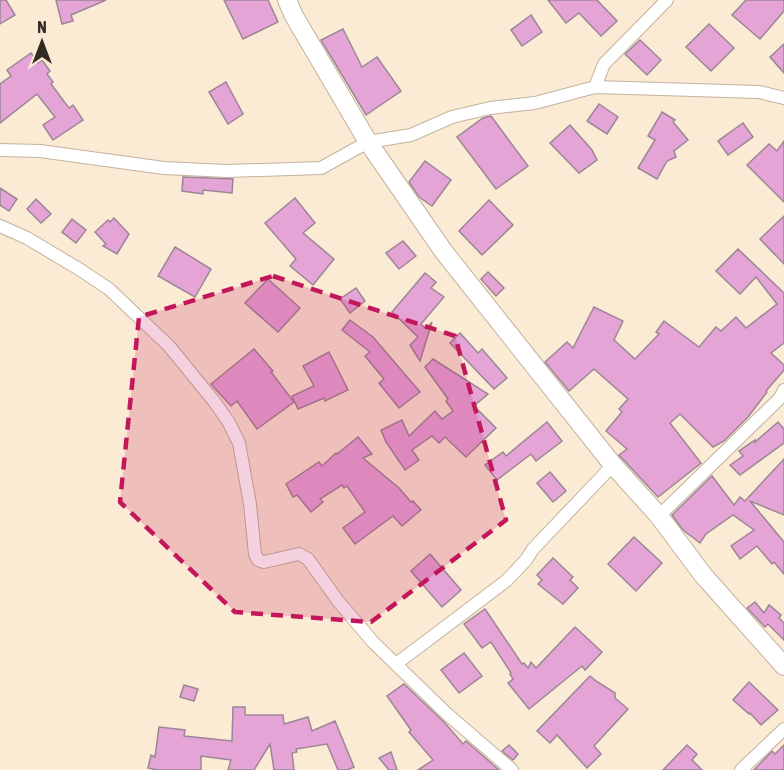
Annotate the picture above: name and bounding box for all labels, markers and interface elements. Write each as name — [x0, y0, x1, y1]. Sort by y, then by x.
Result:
north arrow — [12, 12, 72, 72]
text: N — [37, 18, 47, 36]

